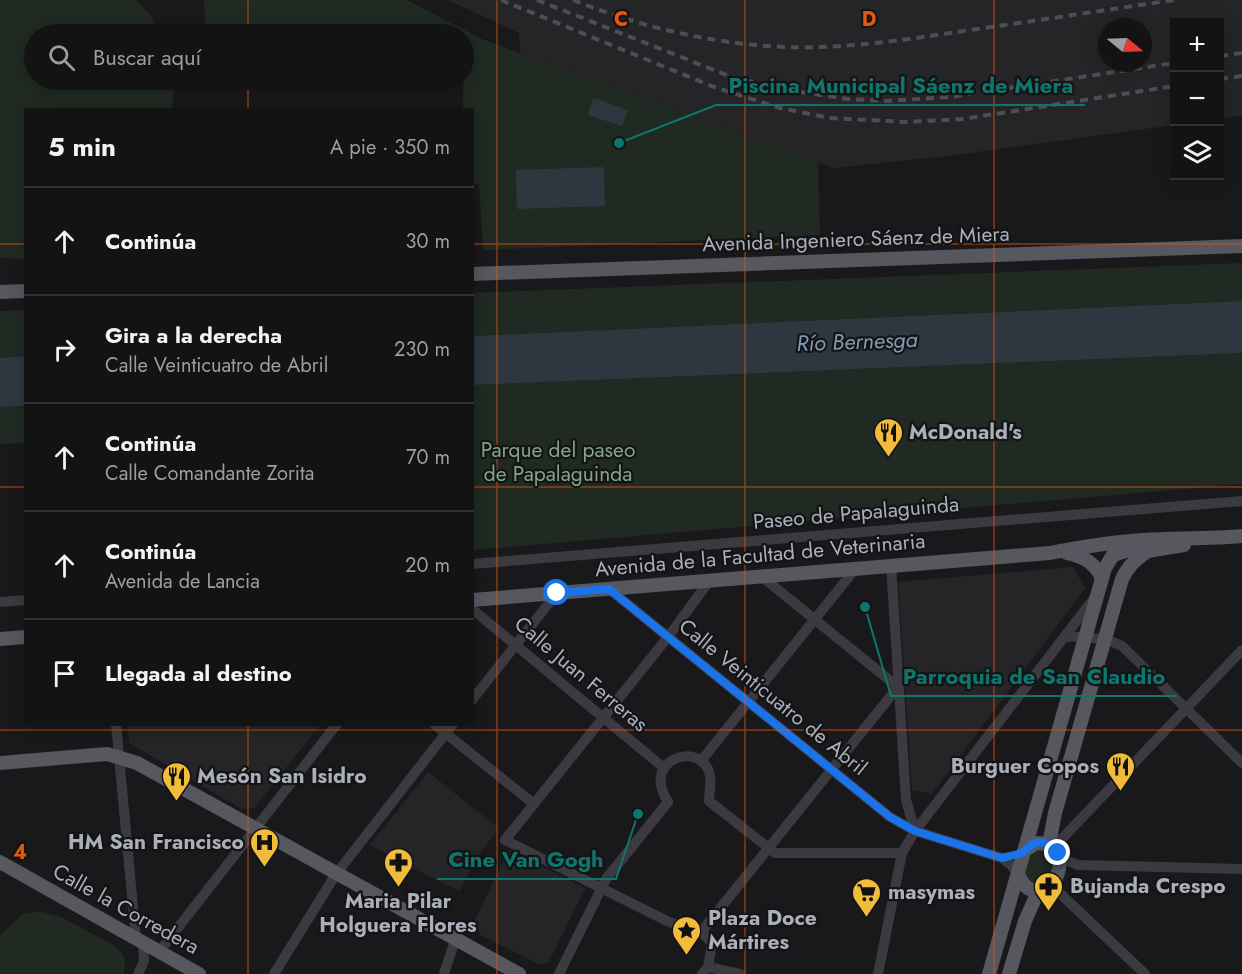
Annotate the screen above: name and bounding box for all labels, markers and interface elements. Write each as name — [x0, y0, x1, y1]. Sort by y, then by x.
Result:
text: C — [614, 5, 628, 34]
text: D — [862, 5, 876, 34]
north arrow — [1098, 18, 1152, 72]
map controls — [1170, 18, 1224, 180]
button: + — [1170, 18, 1224, 72]
search box — [24, 24, 474, 90]
icon: search — [45, 41, 78, 74]
text: Buscar aquí — [93, 41, 201, 73]
callout: Piscina Municipal Sáenz de Miera — [716, 65, 1085, 105]
text: Piscina Municipal Sáenz de Miera — [729, 69, 1073, 101]
button: − — [1170, 72, 1224, 126]
button: layers — [1170, 126, 1224, 180]
text: 5 min — [48, 128, 116, 166]
text: A pie · 350 m — [330, 133, 450, 162]
street label: Avenida Ingeniero Sáenz de Miera — [702, 219, 1010, 259]
icon: ahead — [48, 225, 81, 258]
text: Continúa — [105, 225, 196, 257]
text: 30 m — [405, 227, 450, 256]
text: Gira a la derecha — [105, 319, 282, 351]
water label: Río Bernesga — [796, 323, 918, 359]
icon: right — [48, 333, 81, 366]
text: 230 m — [394, 335, 450, 364]
text: Calle Veinticuatro de Abril — [105, 351, 328, 380]
restaurant icon: McDonald's — [872, 416, 904, 458]
place label: McDonald's — [909, 417, 1022, 447]
text: Continúa — [105, 427, 196, 459]
park label: Parque del paseo de Papalaguinda — [481, 435, 635, 489]
icon: ahead — [48, 441, 81, 474]
text: 70 m — [406, 443, 450, 472]
text: Calle Comandante Zorita — [105, 459, 314, 488]
street label: Paseo de Papalaguinda — [752, 489, 960, 537]
street label: Avenida de la Facultad de Veterinaria — [594, 526, 926, 584]
text: Continúa — [105, 535, 196, 567]
icon: ahead — [48, 549, 81, 582]
text: 20 m — [405, 551, 450, 580]
text: Avenida de Lancia — [105, 567, 260, 596]
route start — [543, 579, 569, 605]
street label: Calle Juan Ferreras — [508, 609, 654, 739]
street label: Calle Veinticuatro de Abril — [672, 612, 874, 782]
callout: Parroquia de San Claudio — [891, 656, 1177, 696]
icon: arrive — [48, 657, 81, 690]
text: Llegada al destino — [105, 657, 292, 689]
text: Parroquia de San Claudio — [903, 660, 1165, 692]
restaurant icon: Burguer Copos — [1104, 750, 1136, 792]
place label: Burguer Copos — [951, 751, 1099, 781]
restaurant icon: Mesón San Isidro — [160, 760, 192, 802]
place label: Mesón San Isidro — [197, 761, 367, 791]
hospital icon: HM San Francisco — [249, 826, 281, 868]
place label: HM San Francisco — [68, 827, 244, 857]
text: 4 — [13, 838, 27, 867]
callout: Cine Van Gogh — [437, 839, 616, 879]
route end — [1044, 839, 1070, 865]
text: Cine Van Gogh — [448, 843, 604, 875]
pharmacy icon: Maria Pilar Holguera Flores — [382, 846, 414, 888]
street label: Calle la Corredera — [47, 856, 205, 962]
pharmacy icon: Bujanda Crespo — [1033, 870, 1065, 912]
place label: Bujanda Crespo — [1070, 871, 1226, 901]
supermarket icon: masymas — [851, 876, 883, 918]
place label: masymas — [888, 877, 975, 907]
place label: Maria Pilar Holguera Flores — [319, 886, 477, 940]
place label: Plaza Doce Mártires — [708, 903, 817, 957]
place icon: Plaza Doce Mártires — [671, 914, 703, 956]

